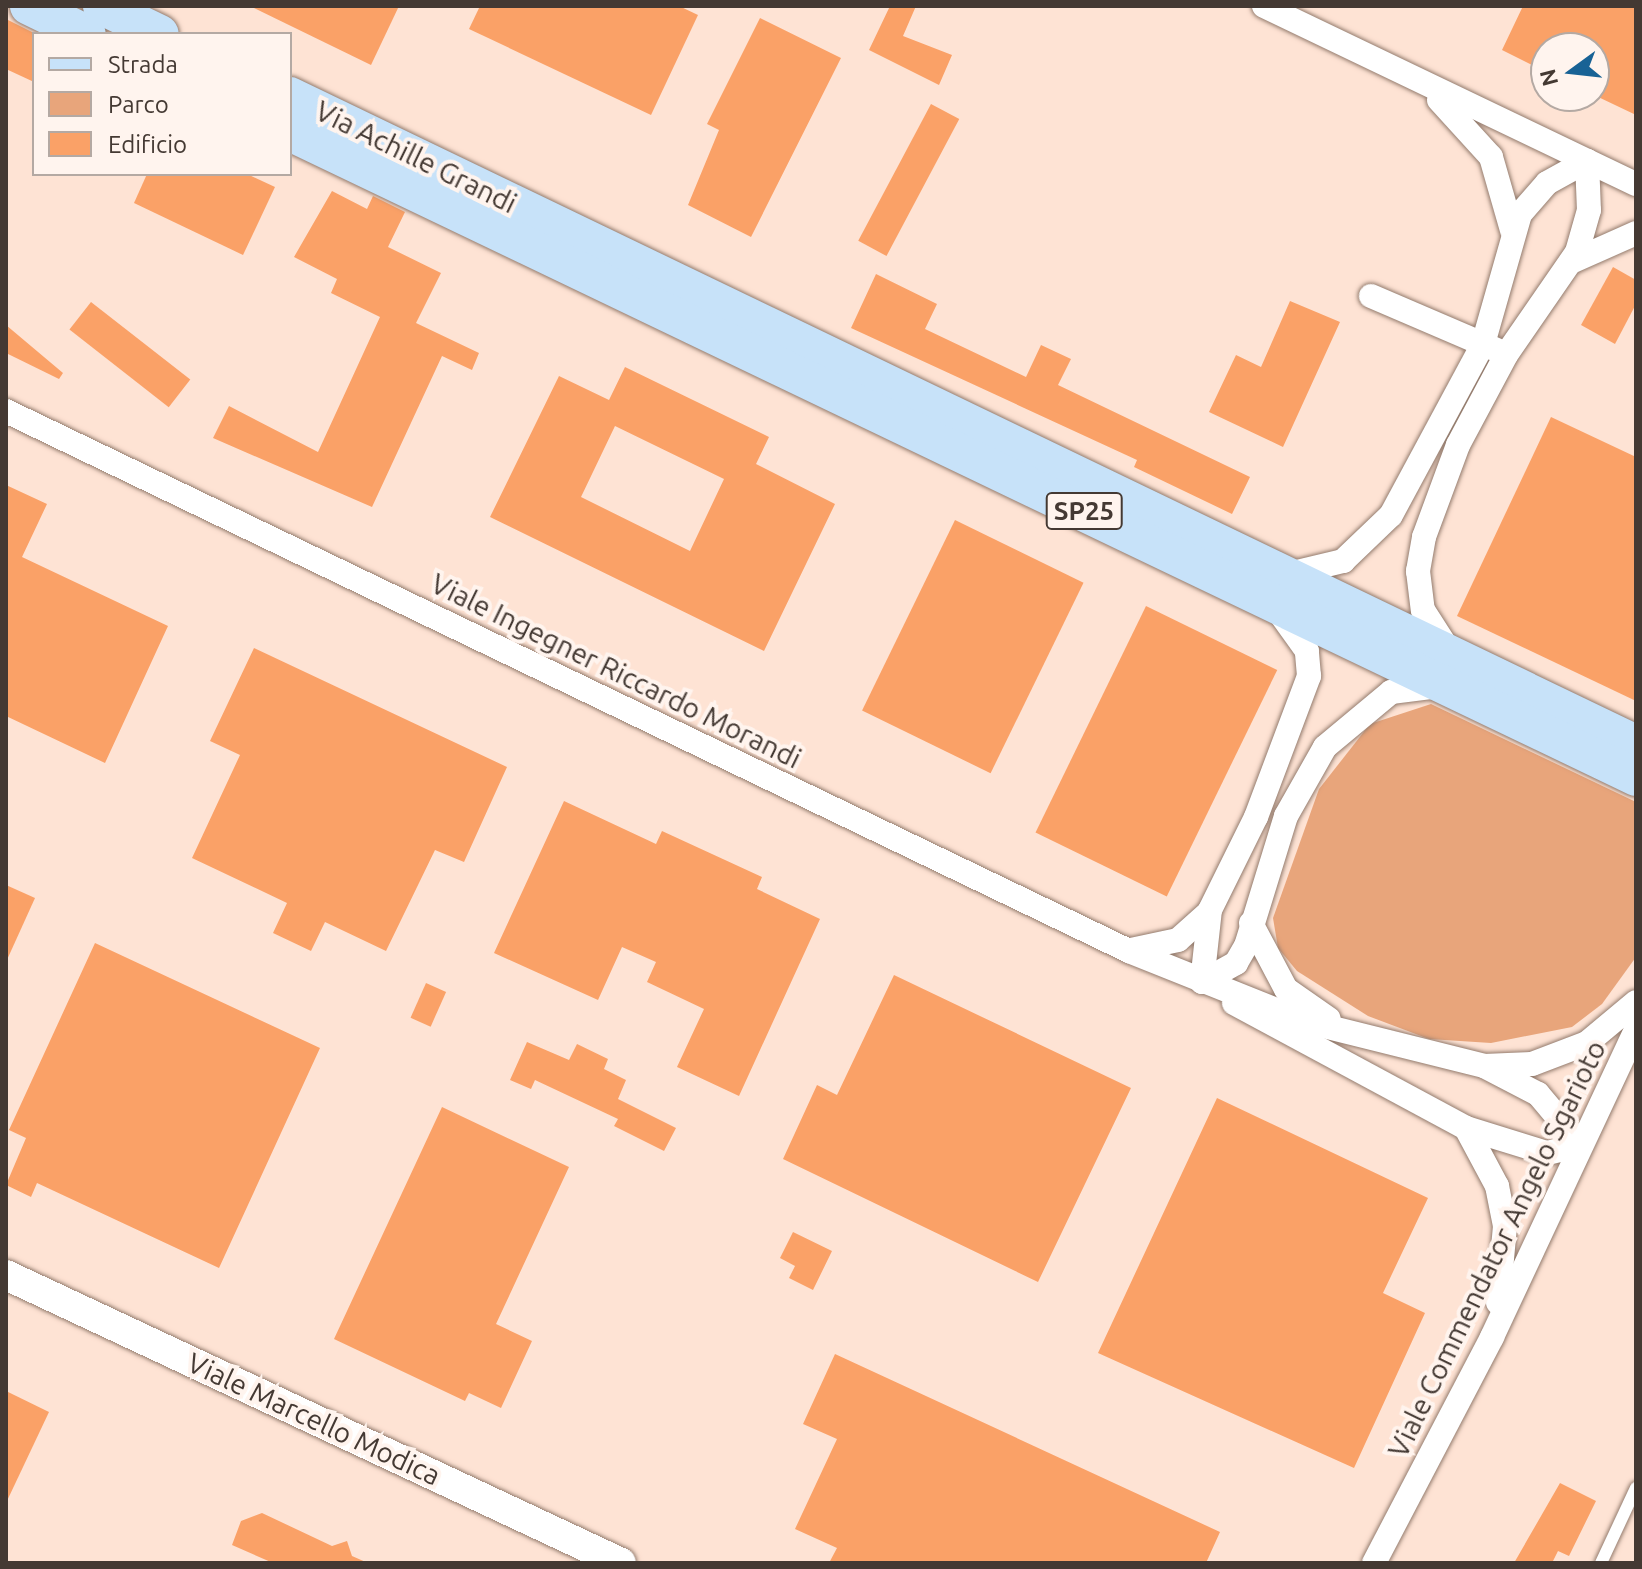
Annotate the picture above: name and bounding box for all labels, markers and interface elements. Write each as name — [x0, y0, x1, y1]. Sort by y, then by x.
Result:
legend — [32, 32, 292, 176]
north arrow — [1530, 32, 1610, 112]
text: Strada — [108, 51, 178, 78]
text: N — [1534, 67, 1562, 89]
text: Parco — [108, 91, 169, 118]
street label: Via Achille Grandi — [310, 94, 522, 220]
text: Edificio — [108, 131, 187, 158]
road number: SP25 — [1044, 489, 1124, 533]
street label: Viale Ingegner Riccardo Morandi — [426, 567, 806, 775]
street label: Viale Commendator Angelo Sgarioto — [1381, 1035, 1613, 1463]
street label: Viale Marcello Modica — [182, 1346, 446, 1492]

